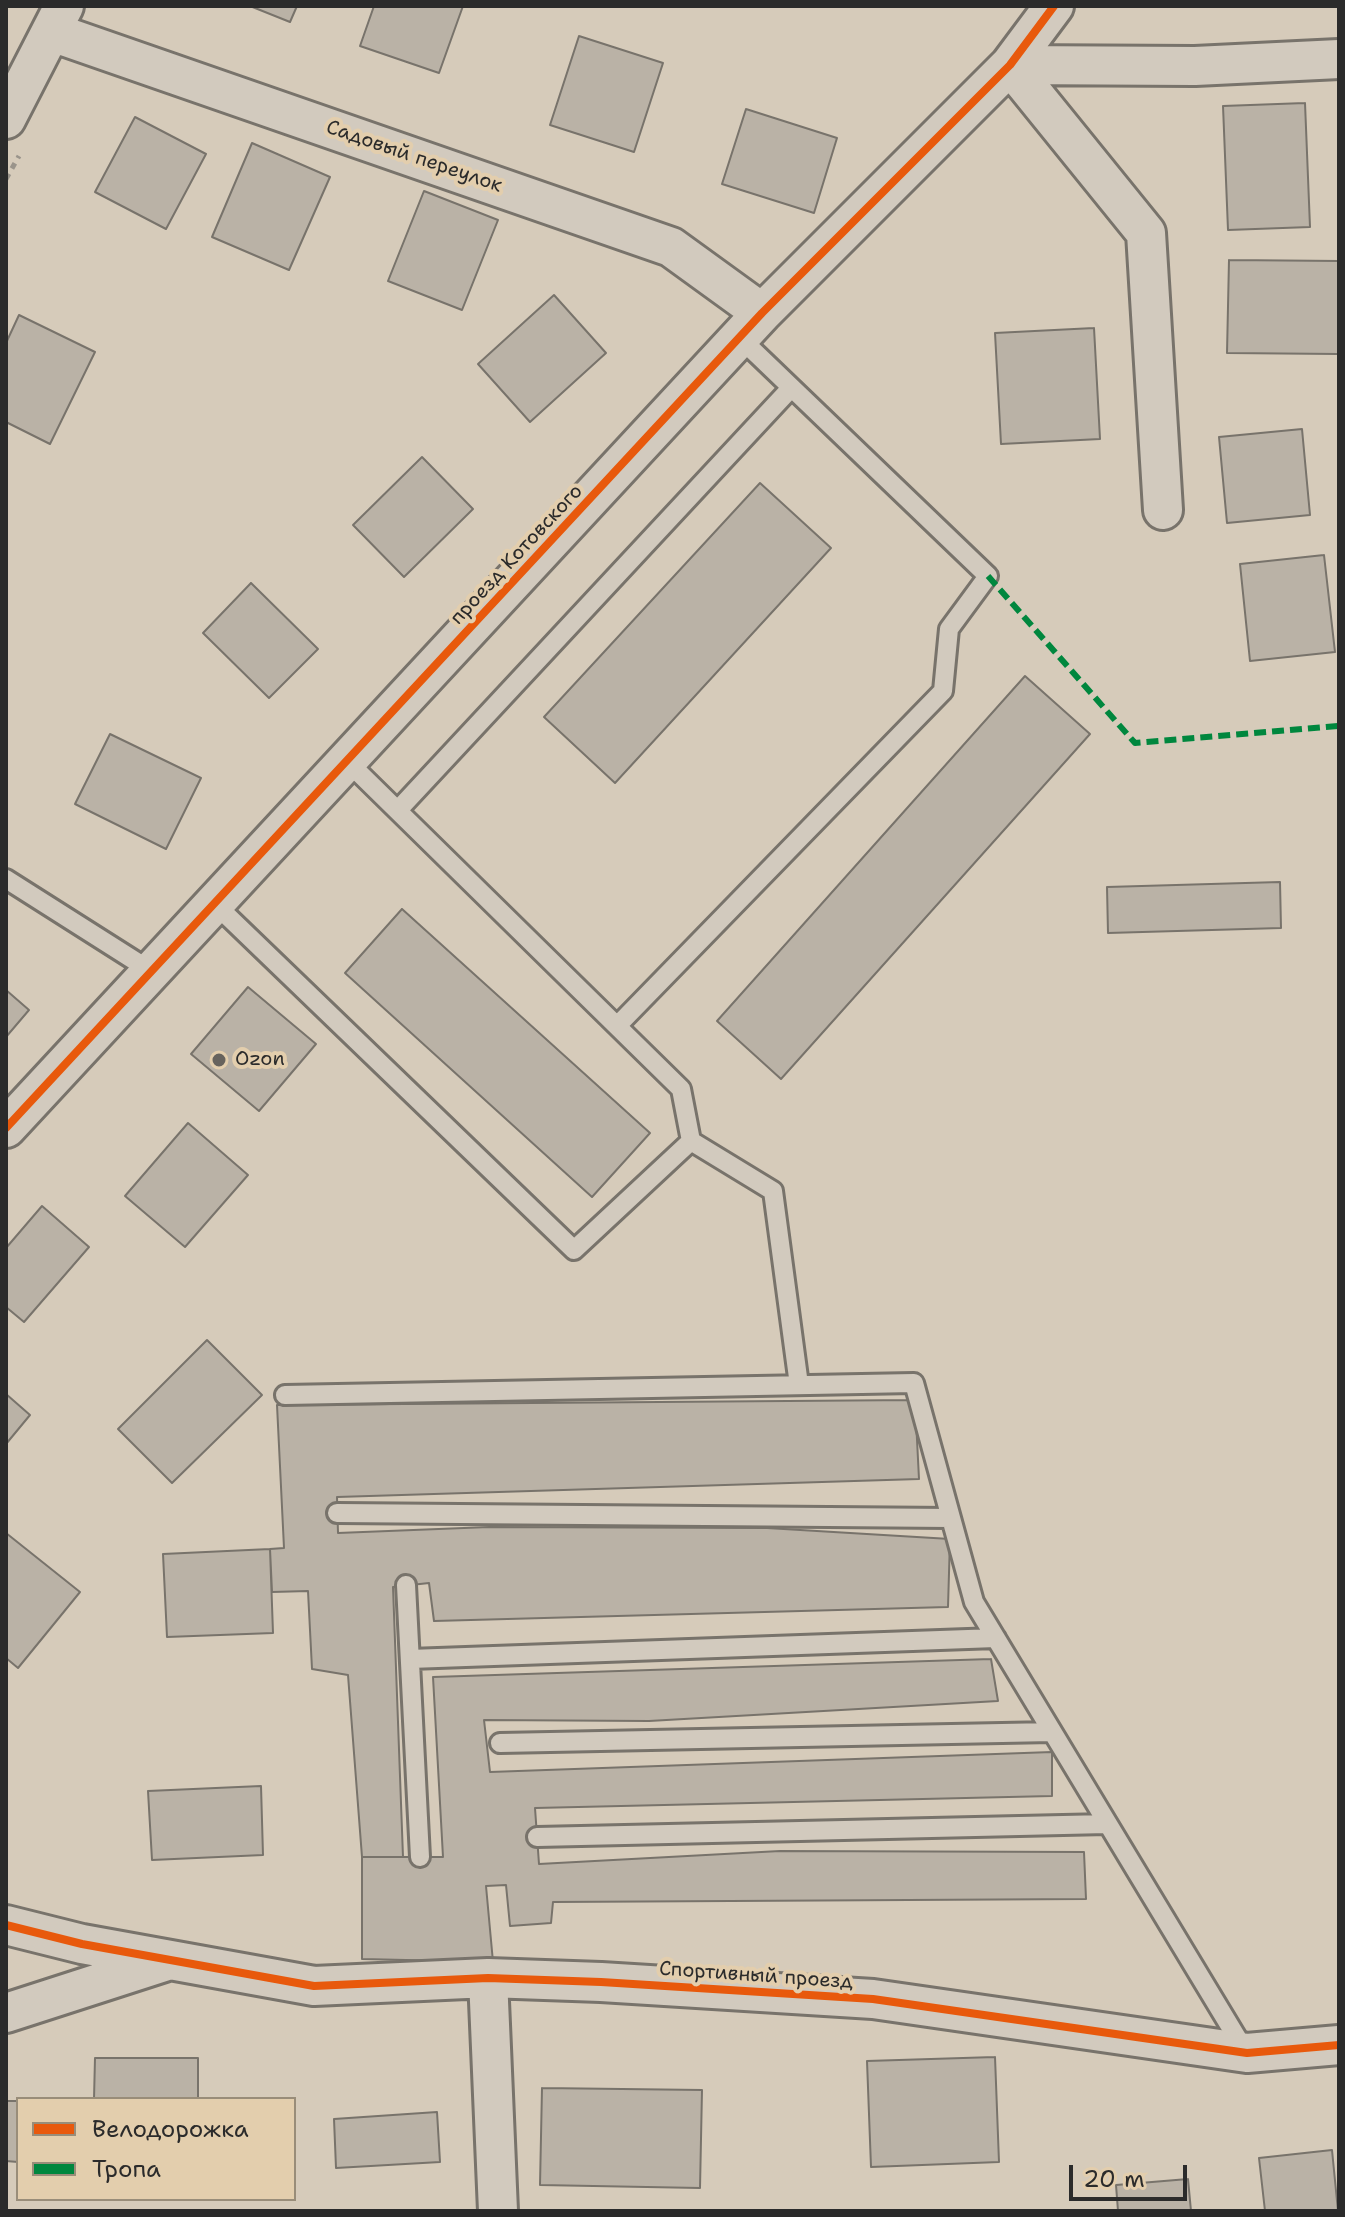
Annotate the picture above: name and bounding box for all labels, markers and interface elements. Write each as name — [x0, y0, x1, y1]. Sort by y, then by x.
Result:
street label: Садовый переулок — [323, 116, 505, 198]
street label: проезд Котовского — [446, 480, 588, 630]
place label: Ozon — [235, 1048, 285, 1072]
marker: Ozon — [210, 1051, 228, 1069]
street label: Спортивный проезд — [658, 1957, 854, 1995]
legend — [16, 2097, 296, 2201]
text: Велодорожка — [92, 2113, 249, 2145]
scale bar — [1073, 2149, 1191, 2199]
text: Тропа — [92, 2153, 161, 2185]
text: 20 m — [1083, 2163, 1145, 2195]

